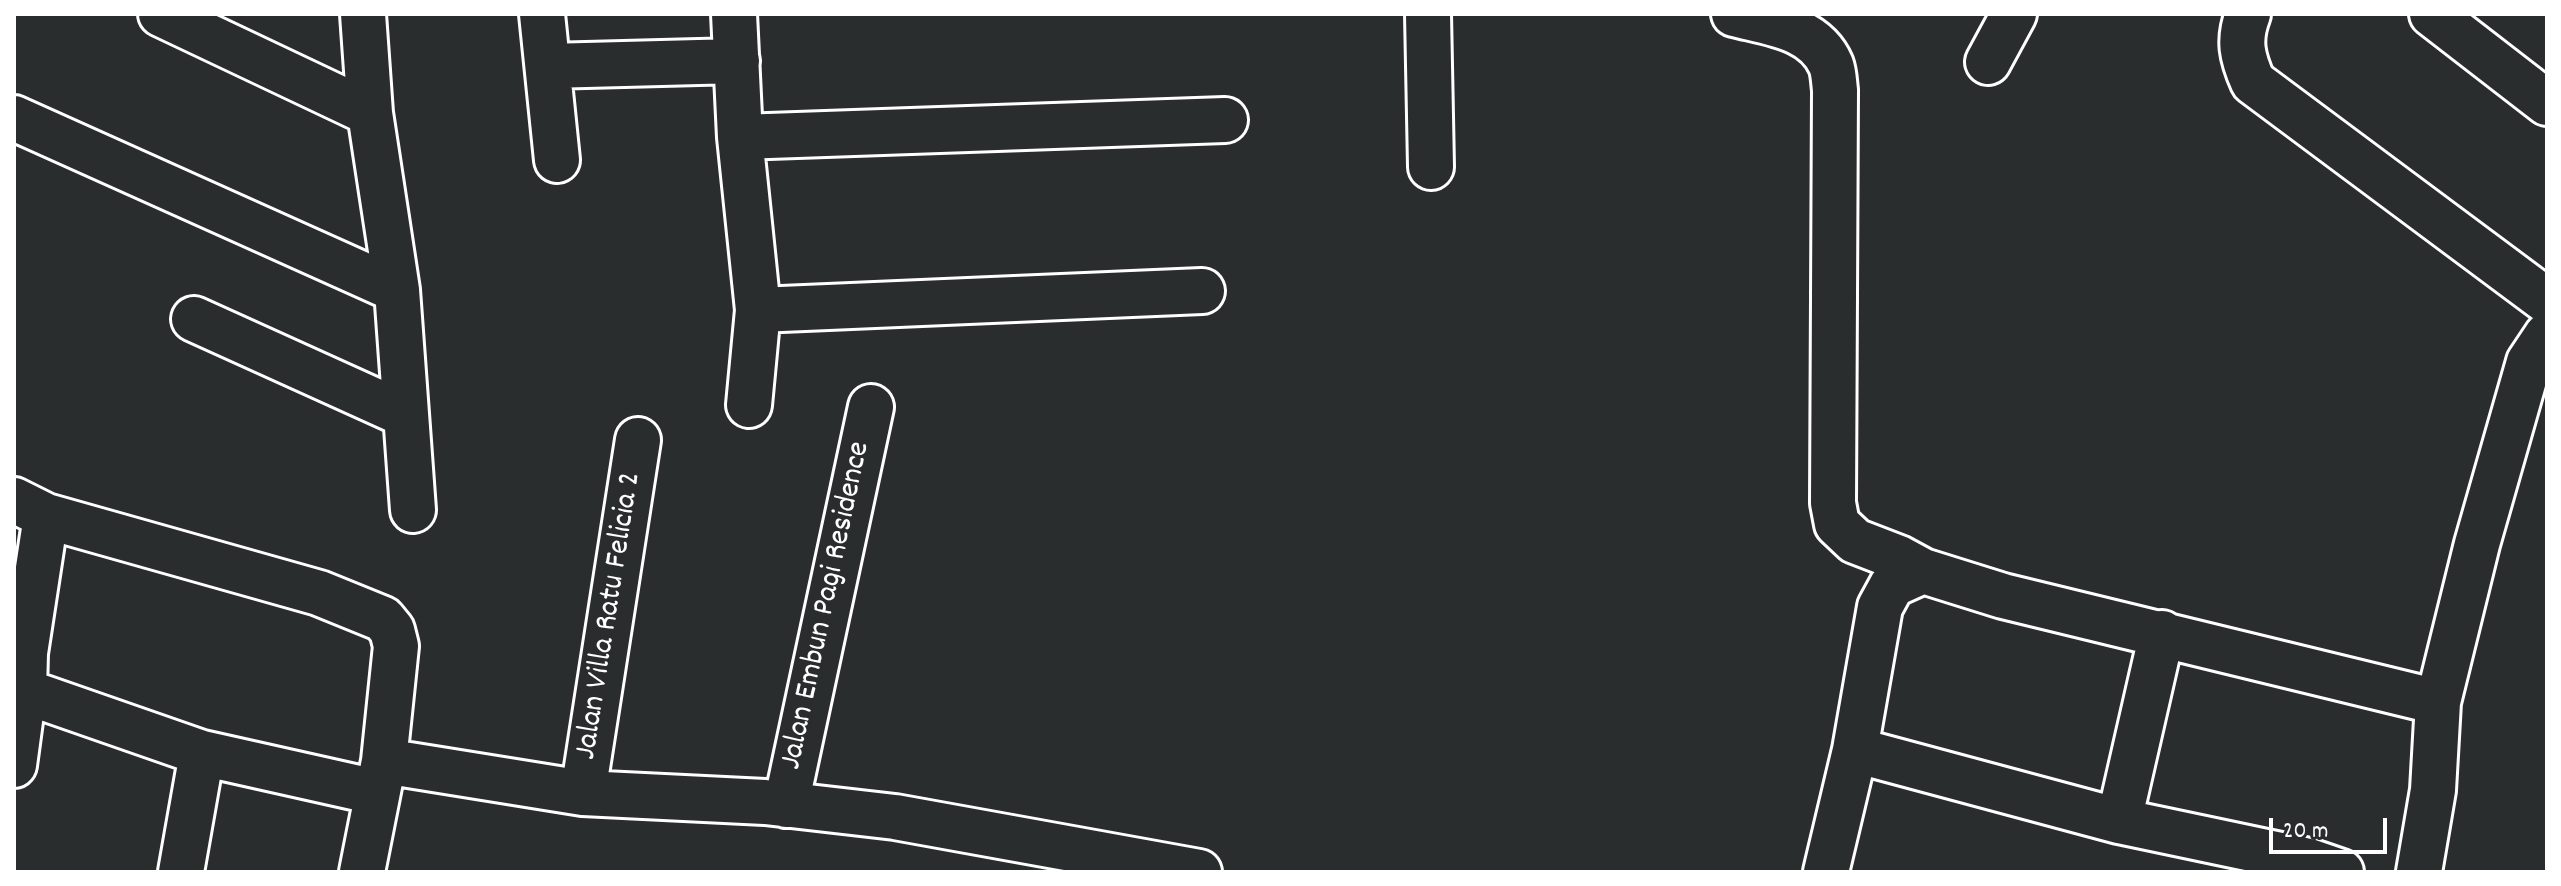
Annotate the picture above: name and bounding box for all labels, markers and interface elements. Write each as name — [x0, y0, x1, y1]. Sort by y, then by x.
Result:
street label: Jalan Embun Pagi Residence — [774, 439, 882, 773]
street label: Jalan Villa Ratu Felicia 2 — [569, 469, 653, 763]
scale bar — [2273, 802, 2391, 852]
text: 20 m — [2283, 815, 2329, 849]

